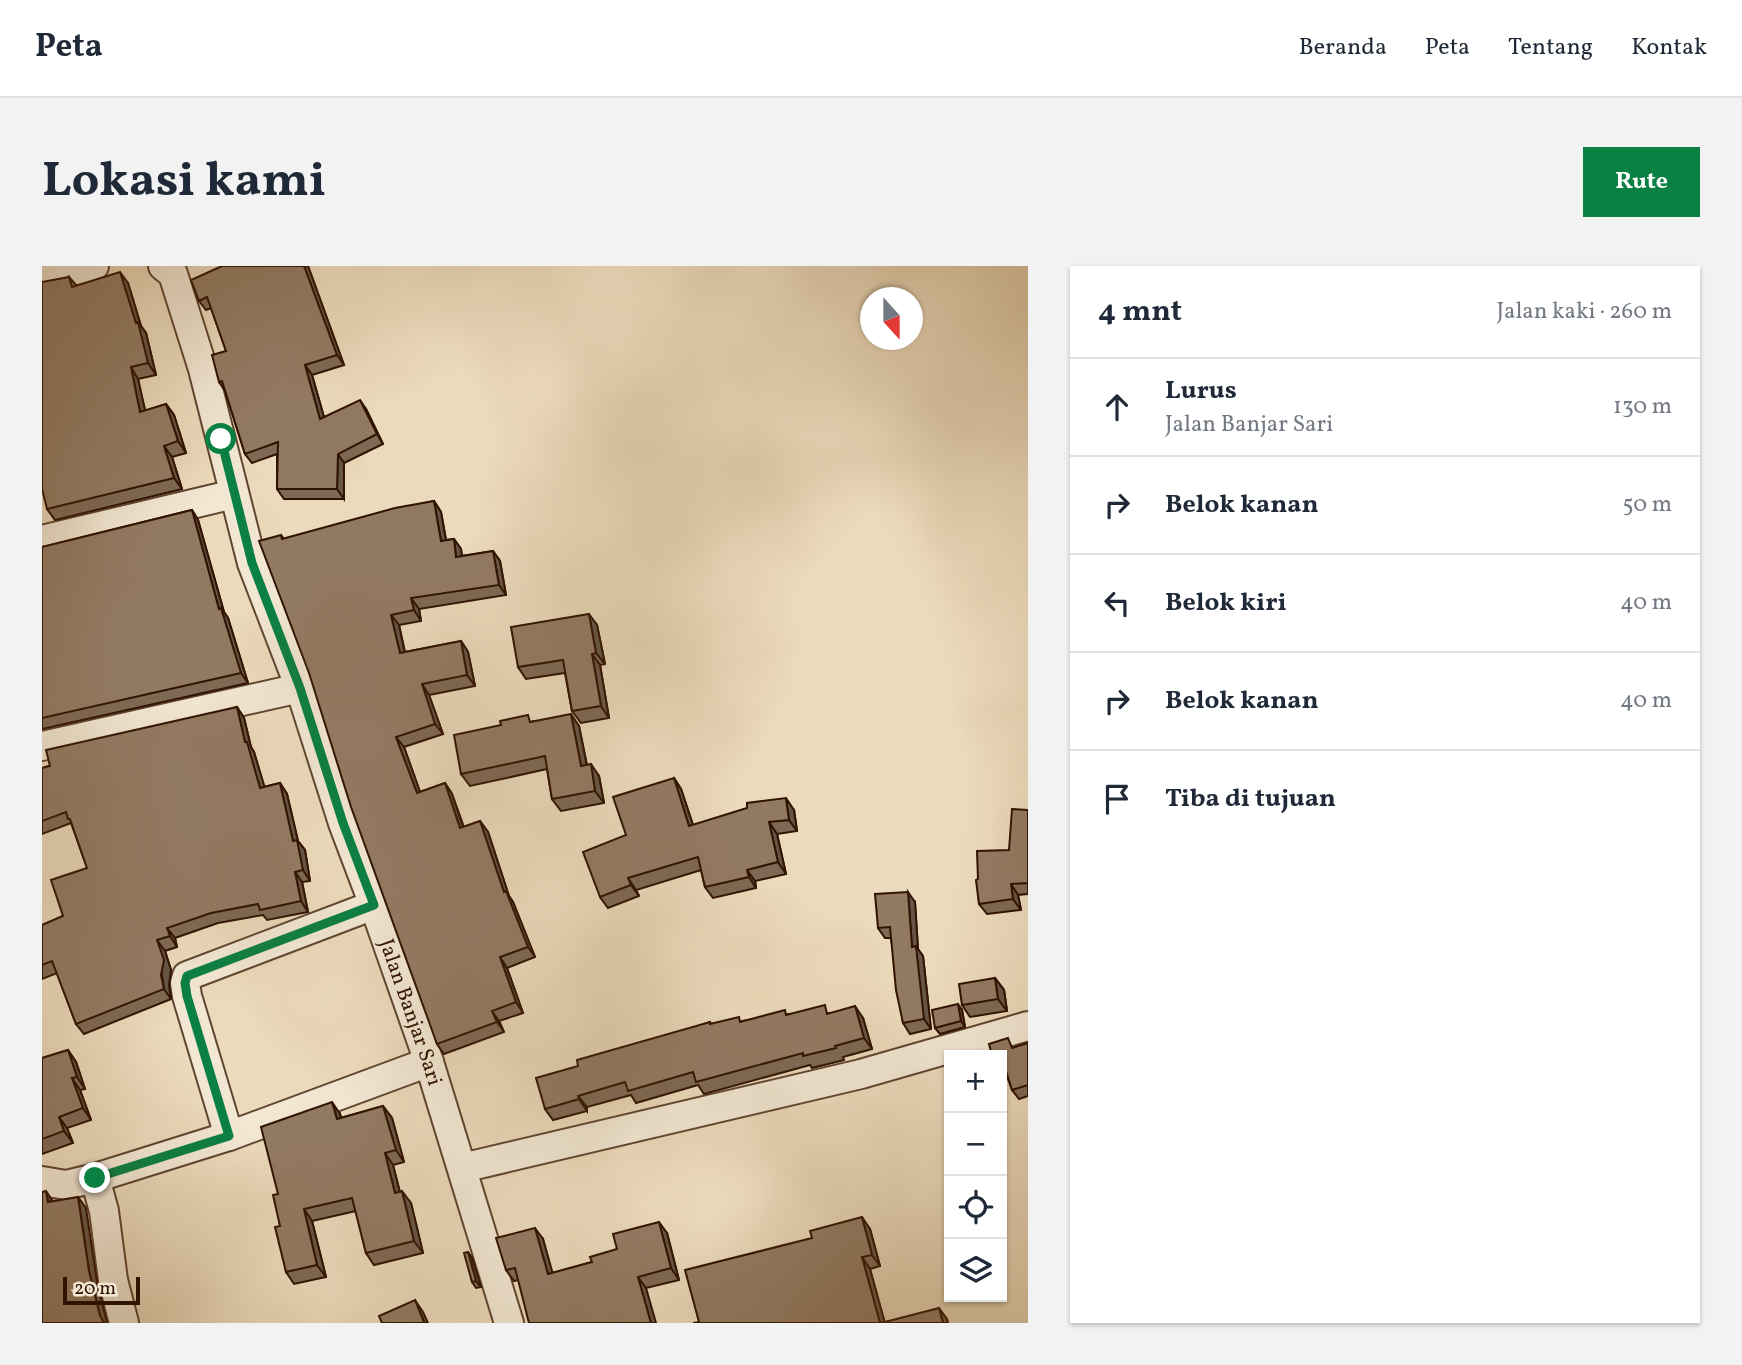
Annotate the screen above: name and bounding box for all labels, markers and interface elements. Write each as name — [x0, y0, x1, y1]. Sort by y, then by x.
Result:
text: Peta — [35, 25, 103, 71]
text: Beranda — [1299, 31, 1387, 65]
text: Peta — [1425, 31, 1470, 65]
text: Tentang — [1508, 31, 1593, 65]
text: Kontak — [1631, 31, 1707, 65]
button: Rute — [1583, 147, 1700, 217]
text: Lokasi kami — [42, 148, 326, 217]
north arrow — [860, 287, 923, 350]
text: 4 mnt — [1098, 291, 1182, 333]
text: Jalan kaki · 260 m — [1496, 296, 1672, 328]
text: Lurus — [1165, 373, 1237, 409]
icon: ahead — [1098, 388, 1136, 426]
text: 130 m — [1613, 391, 1672, 423]
text: Jalan Banjar Sari — [1165, 409, 1333, 441]
route start — [205, 423, 236, 454]
icon: right — [1098, 486, 1136, 524]
text: Belok kanan — [1165, 487, 1319, 523]
text: 50 m — [1623, 489, 1672, 521]
icon: left — [1098, 584, 1136, 622]
text: Belok kiri — [1165, 585, 1287, 621]
text: 40 m — [1620, 587, 1672, 619]
icon: right — [1098, 682, 1136, 720]
text: Belok kanan — [1165, 683, 1319, 719]
text: 40 m — [1620, 685, 1672, 717]
icon: arrive — [1098, 780, 1136, 818]
text: Tiba di tujuan — [1165, 781, 1336, 817]
street label: Jalan Banjar Sari — [371, 935, 448, 1089]
map controls — [944, 1050, 1007, 1302]
button: + — [944, 1050, 1007, 1113]
button: − — [944, 1113, 1007, 1176]
route end — [79, 1162, 110, 1193]
button: locate — [944, 1176, 1007, 1239]
button: layers — [944, 1239, 1007, 1302]
scale bar — [63, 1274, 140, 1306]
text: 20 m — [74, 1276, 116, 1302]

